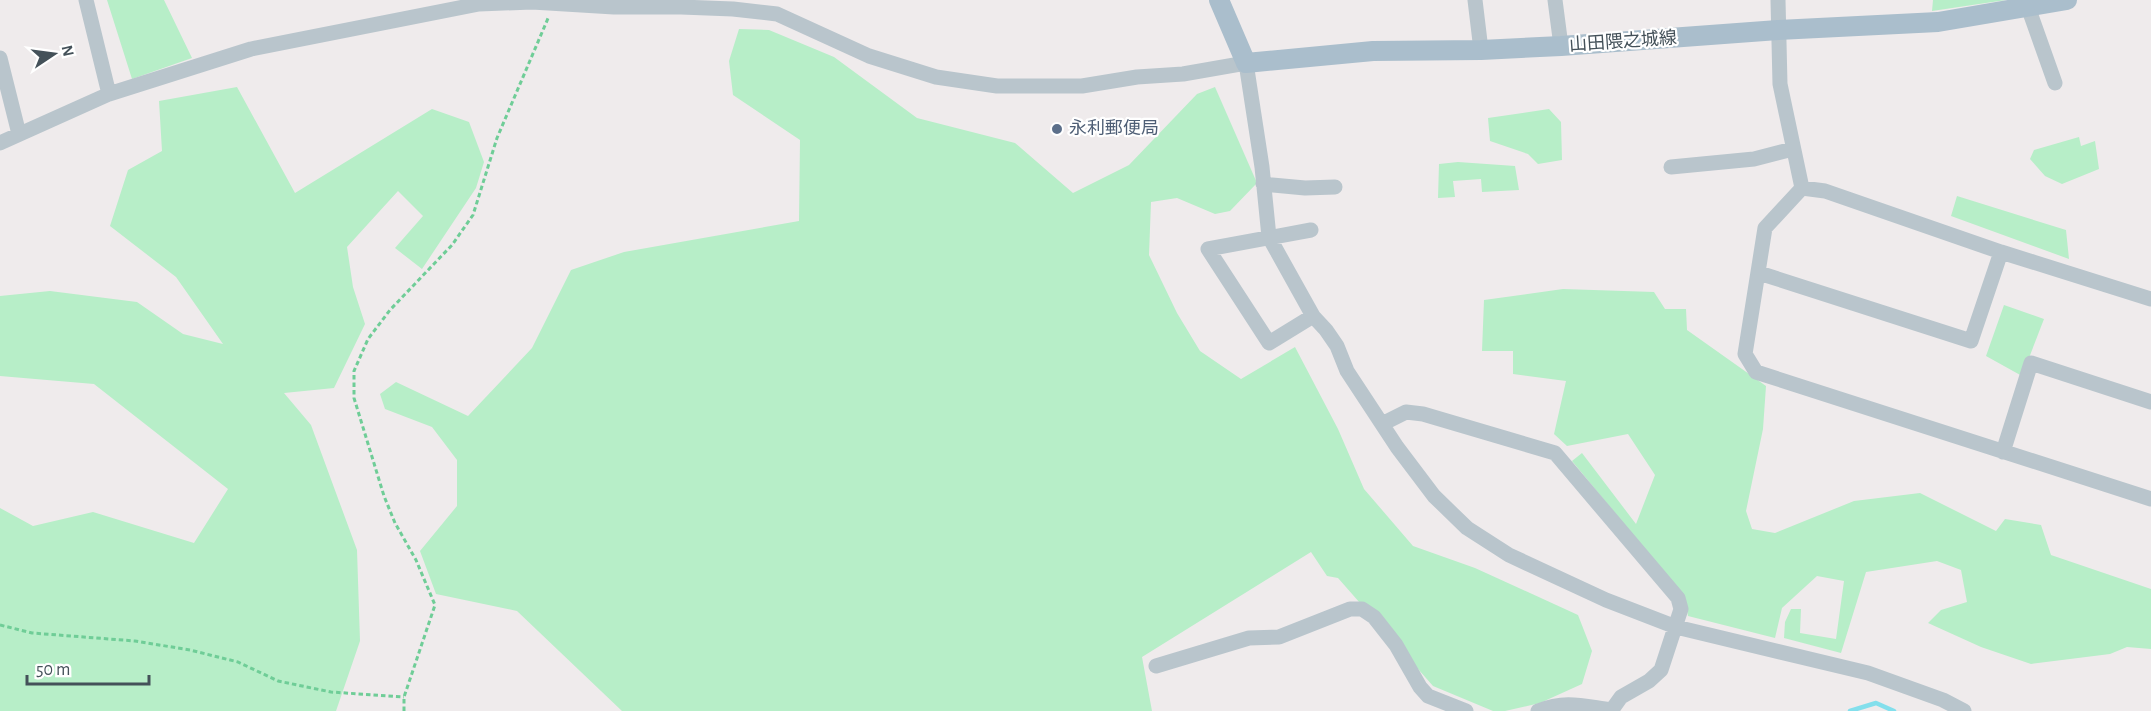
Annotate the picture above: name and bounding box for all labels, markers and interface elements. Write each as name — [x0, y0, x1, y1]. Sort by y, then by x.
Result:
north arrow — [24, 24, 84, 84]
street label: 山田隈之城線 — [1568, 27, 1677, 55]
text: N — [59, 44, 77, 58]
place label: 永利郵便局 — [1069, 118, 1159, 138]
marker: 永利郵便局 — [1050, 122, 1064, 136]
scale bar — [27, 648, 148, 686]
text: 50 m — [36, 661, 70, 679]

